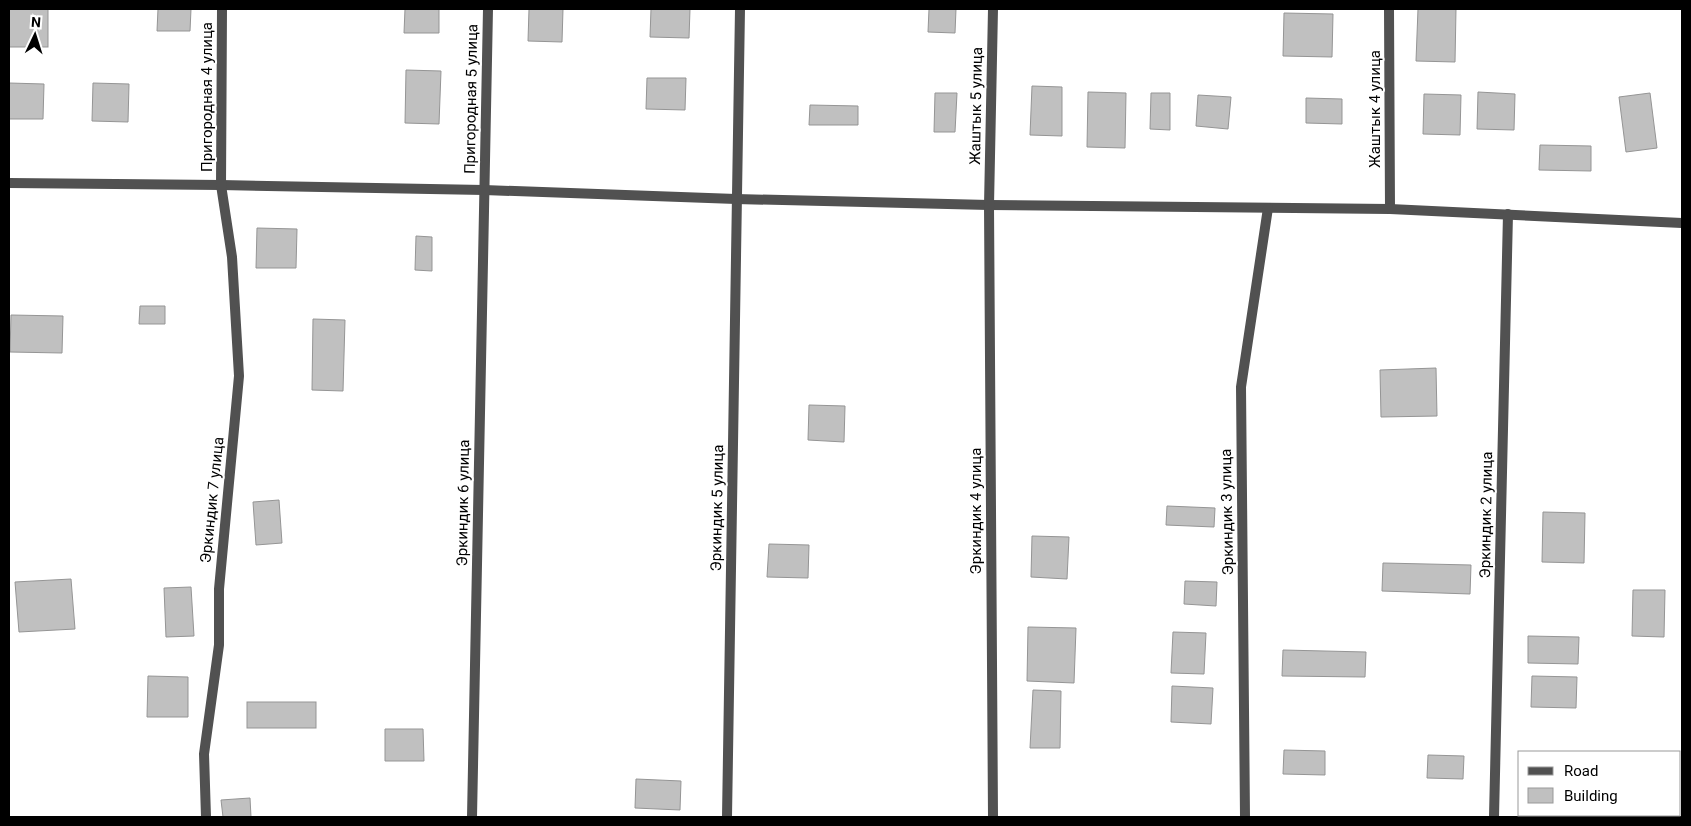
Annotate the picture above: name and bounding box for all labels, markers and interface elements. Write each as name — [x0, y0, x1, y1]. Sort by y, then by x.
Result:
north arrow — [10, 10, 60, 60]
text: N — [30, 14, 41, 30]
street label: Пригородная 4 улица — [198, 22, 216, 172]
street label: Пригородная 5 улица — [461, 24, 481, 174]
street label: Жаштык 5 улица — [966, 47, 986, 165]
street label: Жаштык 4 улица — [1366, 50, 1384, 168]
street label: Эркиндик 7 улица — [196, 436, 228, 564]
street label: Эркиндик 6 улица — [453, 439, 473, 567]
street label: Эркиндик 5 улица — [707, 444, 727, 572]
street label: Эркиндик 4 улица — [967, 448, 985, 574]
street label: Эркиндик 3 улица — [1217, 448, 1237, 576]
street label: Эркиндик 2 улица — [1476, 451, 1496, 579]
legend — [1518, 751, 1681, 816]
text: Road — [1564, 762, 1598, 780]
text: Building — [1564, 787, 1618, 805]

